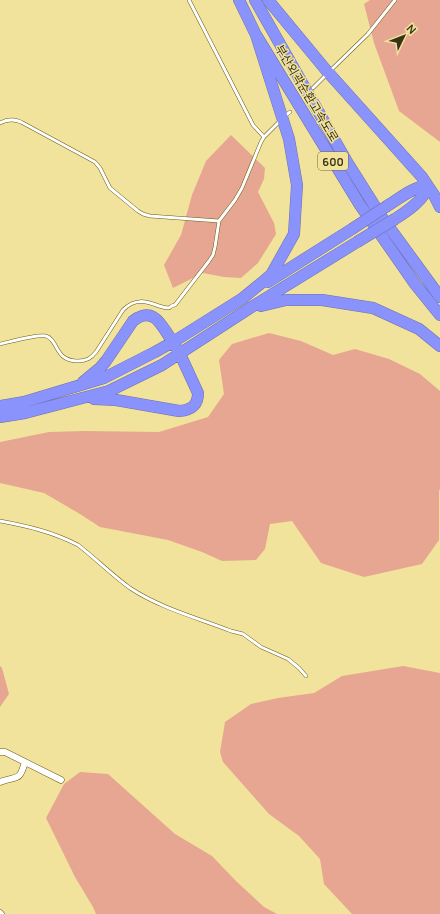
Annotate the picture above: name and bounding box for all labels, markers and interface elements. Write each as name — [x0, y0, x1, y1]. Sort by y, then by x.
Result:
north arrow — [384, 16, 424, 56]
text: N — [403, 21, 420, 37]
street label: 부산외곽순환고속도로 — [271, 41, 343, 145]
road number: 600 — [318, 152, 348, 170]

